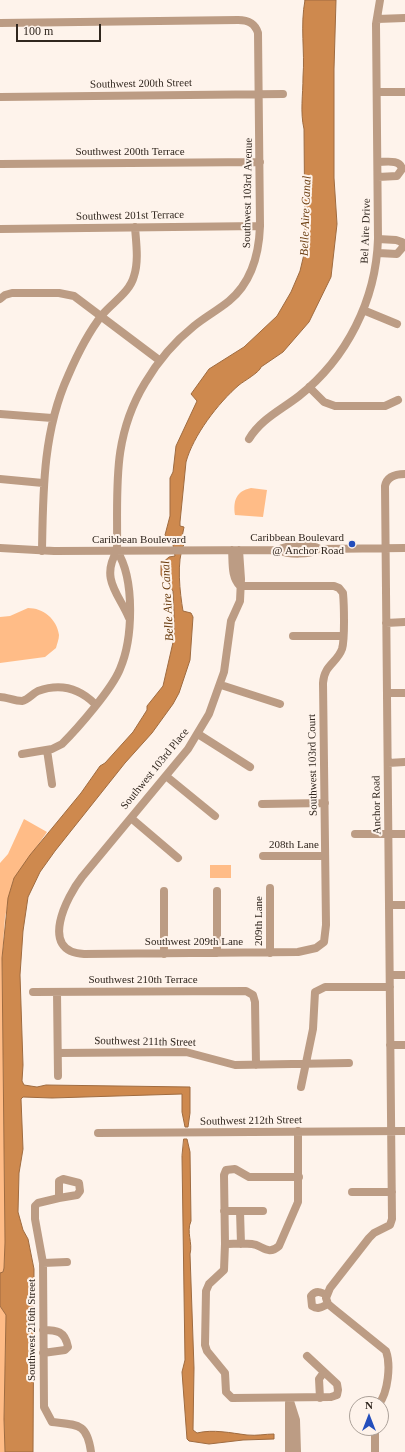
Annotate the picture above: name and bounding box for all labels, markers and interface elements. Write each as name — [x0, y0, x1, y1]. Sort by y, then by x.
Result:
scale bar — [18, 16, 103, 42]
text: 100 m — [23, 24, 53, 38]
street label: Southwest 200th Street — [90, 77, 192, 91]
street label: Southwest 103rd Avenue — [240, 138, 256, 248]
street label: Southwest 200th Terrace — [75, 145, 185, 159]
water label: Belle Aire Canal — [297, 176, 315, 256]
street label: Bel Aire Drive — [358, 198, 374, 264]
street label: Southwest 201st Terrace — [76, 208, 184, 224]
place label: Caribbean Boulevard @ Anchor Road — [250, 531, 344, 557]
street label: Caribbean Boulevard — [92, 533, 186, 547]
marker: Caribbean Boulevard @ Anchor Road — [347, 539, 357, 549]
water label: Belle Aire Canal — [159, 561, 177, 641]
street label: Southwest 103rd Court — [306, 714, 320, 816]
street label: Southwest 103rd Place — [118, 726, 192, 812]
street label: Anchor Road — [370, 775, 384, 835]
street label: 208th Lane — [269, 838, 319, 852]
street label: 209th Lane — [252, 896, 266, 946]
street label: Southwest 209th Lane — [145, 935, 243, 949]
street label: Southwest 210th Terrace — [88, 973, 198, 987]
street label: Southwest 211th Street — [94, 1035, 196, 1049]
street label: Southwest 212th Street — [200, 1114, 302, 1128]
street label: Southwest 216th Street — [25, 1279, 39, 1381]
north arrow — [349, 1396, 389, 1436]
text: N — [365, 1399, 373, 1411]

